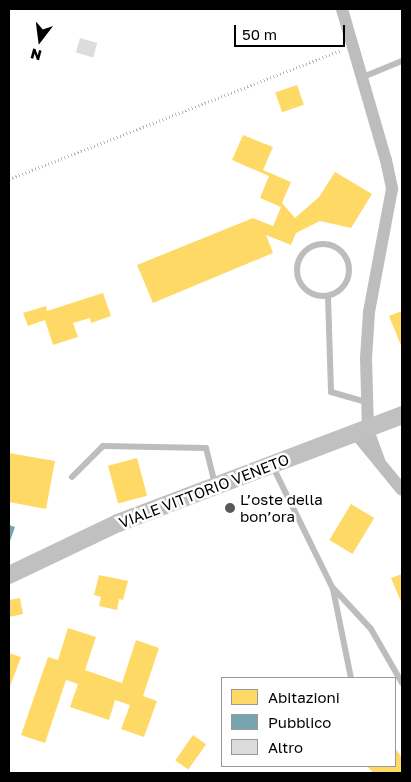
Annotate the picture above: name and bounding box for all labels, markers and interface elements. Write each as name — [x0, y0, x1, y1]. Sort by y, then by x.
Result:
north arrow — [15, 15, 65, 65]
scale bar — [236, 15, 347, 47]
text: 50 m — [242, 25, 277, 43]
text: N — [29, 45, 43, 65]
street label: VIALE VITTORIO VENETO — [116, 450, 292, 532]
place label: L’oste della bon’ora — [240, 490, 323, 525]
marker: L’oste della bon’ora — [224, 502, 236, 514]
legend — [221, 677, 396, 767]
text: Abitazioni — [268, 688, 340, 706]
text: Pubblico — [268, 713, 331, 731]
text: Altro — [268, 738, 303, 756]

